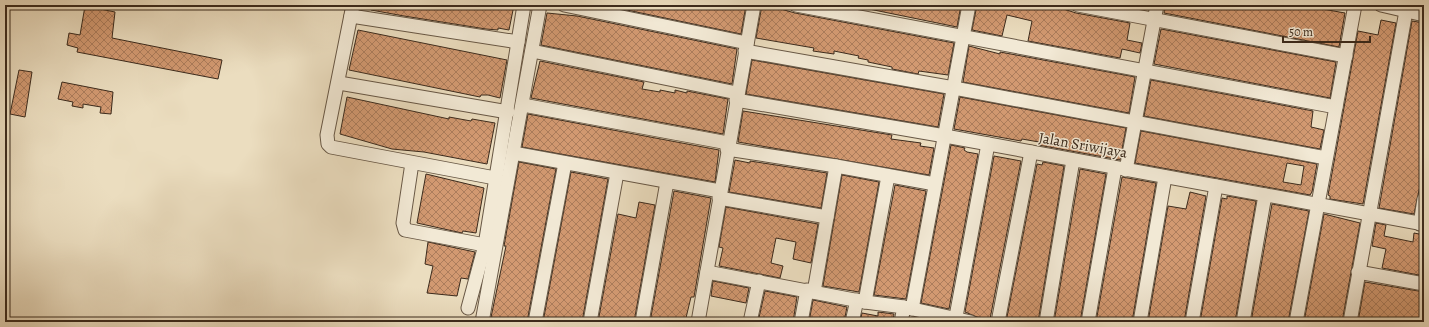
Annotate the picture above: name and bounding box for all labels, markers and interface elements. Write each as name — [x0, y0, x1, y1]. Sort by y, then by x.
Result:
scale bar — [1283, 18, 1370, 44]
text: 50 m — [1289, 24, 1313, 40]
street label: Jalan Sriwijaya — [1037, 127, 1129, 163]

